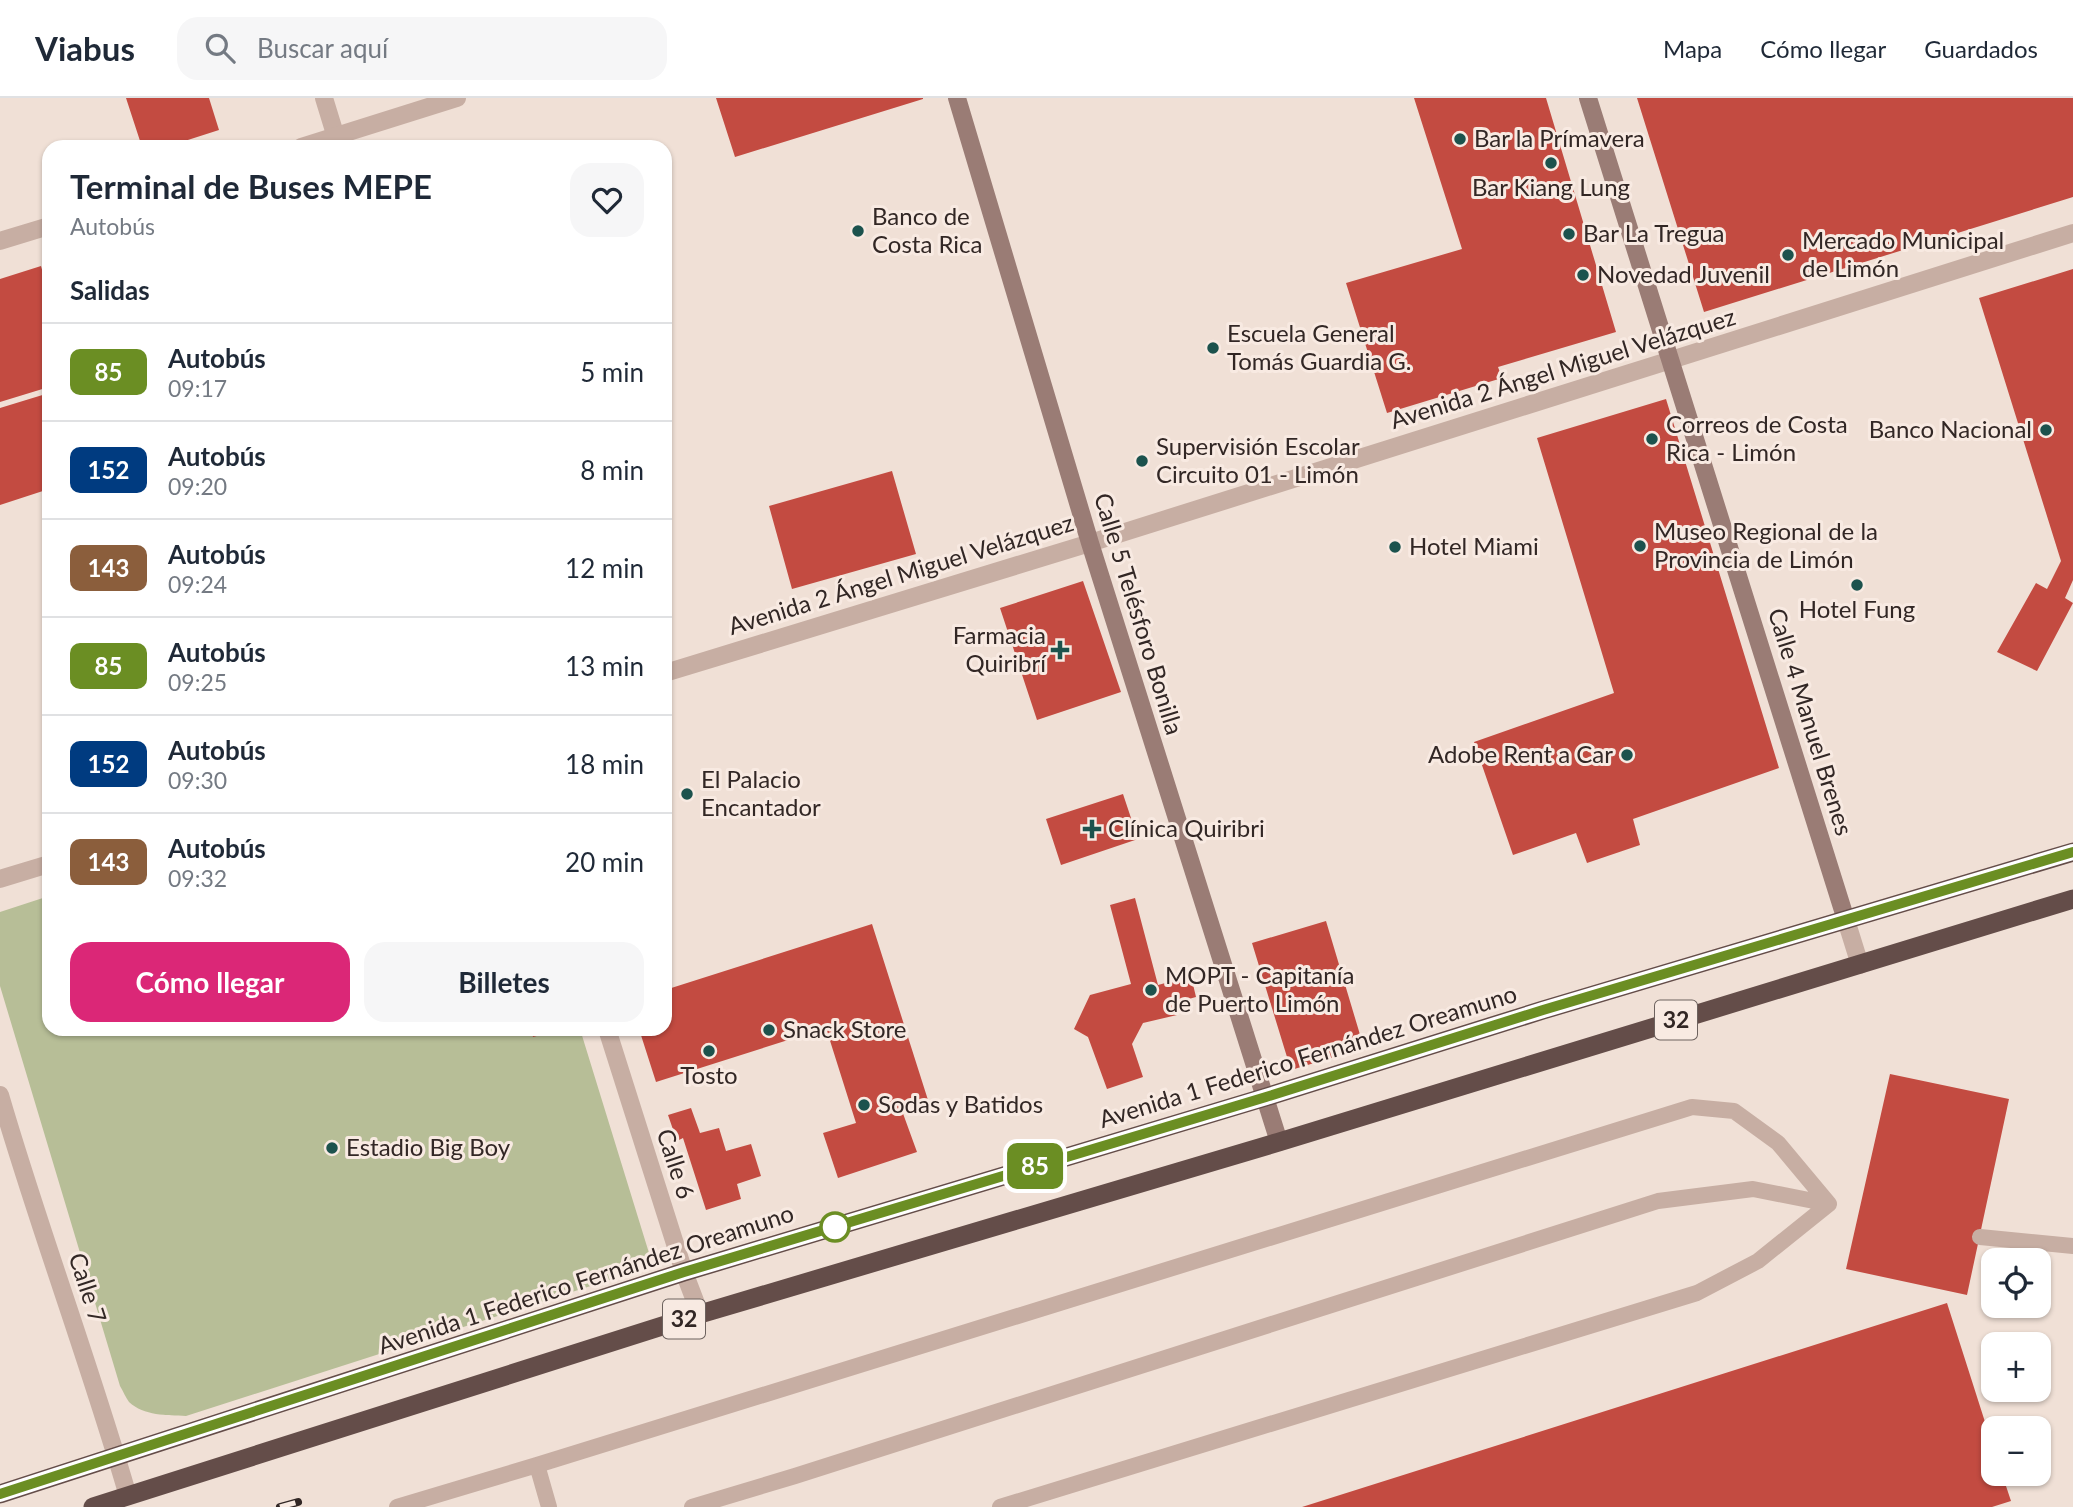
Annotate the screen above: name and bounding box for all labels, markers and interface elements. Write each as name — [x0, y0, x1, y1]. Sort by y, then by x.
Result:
search box — [177, 17, 667, 80]
text: Viabus — [35, 28, 135, 68]
icon: search — [201, 29, 239, 67]
text: Buscar aquí — [257, 32, 388, 64]
text: Mapa — [1663, 34, 1722, 63]
text: Cómo llegar — [1760, 34, 1886, 63]
text: Guardados — [1924, 34, 2038, 63]
place label: Bar la Prímavera — [1474, 123, 1645, 152]
marker: Bar la Prímavera — [1452, 131, 1468, 147]
marker: Bar Kiang Lung — [1543, 155, 1559, 171]
button: heart — [570, 163, 644, 237]
text: Terminal de Buses MEPE — [70, 166, 432, 206]
place label: Bar Kiang Lung — [1472, 172, 1630, 201]
place label: Banco de Costa Rica — [872, 201, 983, 258]
text: Autobús — [70, 212, 155, 240]
place label: Bar La Tregua — [1583, 218, 1725, 247]
marker: Banco de Costa Rica — [850, 223, 866, 239]
place label: Mercado Municipal de Limón — [1802, 225, 2004, 282]
marker: Bar La Tregua — [1561, 226, 1577, 242]
marker: Mercado Municipal de Limón — [1780, 247, 1796, 263]
place label: Novedad Juvenil — [1597, 259, 1770, 288]
marker: Novedad Juvenil — [1575, 267, 1591, 283]
text: Salidas — [70, 274, 150, 306]
street label: Avenida 2 Ángel Miguel Velázquez — [1387, 301, 1739, 434]
place label: Escuela General Tomás Guardia G. — [1227, 318, 1411, 375]
marker: Escuela General Tomás Guardia G. — [1205, 340, 1221, 356]
text: Autobús — [168, 342, 266, 374]
text: 5 min — [580, 356, 644, 388]
text: 85 — [95, 357, 122, 386]
text: 09:17 — [168, 374, 227, 402]
place label: Correos de Costa Rica - Limón — [1666, 409, 1848, 466]
place label: Banco Nacional — [1869, 414, 2032, 443]
marker: Banco Nacional — [2038, 422, 2054, 438]
place label: Supervisión Escolar Circuito 01 - Limón — [1156, 431, 1360, 488]
marker: Correos de Costa Rica - Limón — [1644, 431, 1660, 447]
text: Autobús — [168, 440, 266, 472]
marker: Supervisión Escolar Circuito 01 - Limón — [1134, 453, 1150, 469]
text: 8 min — [580, 454, 644, 486]
text: 152 — [88, 455, 129, 484]
text: 09:20 — [168, 472, 227, 500]
street label: Calle 5 Telésforo Bonilla — [1089, 489, 1190, 738]
street label: Avenida 2 Ángel Miguel Velázquez — [725, 507, 1077, 640]
place label: Museo Regional de la Provincia de Limón — [1654, 516, 1878, 573]
place label: Hotel Miami — [1409, 531, 1539, 560]
text: Autobús — [168, 538, 266, 570]
marker: Museo Regional de la Provincia de Limón — [1632, 538, 1648, 554]
marker: Hotel Miami — [1387, 539, 1403, 555]
text: 12 min — [565, 552, 644, 584]
text: 143 — [88, 553, 129, 582]
text: 09:24 — [168, 570, 227, 598]
marker: Hotel Fung — [1849, 577, 1865, 593]
place label: Hotel Fung — [1799, 594, 1915, 623]
street label: Calle 4 Manuel Brenes — [1763, 605, 1860, 839]
place label: Farmacia Quiribrí — [953, 620, 1047, 677]
text: Autobús — [168, 636, 266, 668]
marker: Farmacia Quiribrí — [1052, 642, 1068, 658]
text: 13 min — [565, 650, 644, 682]
text: 85 — [95, 651, 122, 680]
text: 09:25 — [168, 668, 227, 696]
text: Autobús — [168, 734, 266, 766]
place label: Adobe Rent a Car — [1428, 739, 1613, 768]
marker: Adobe Rent a Car — [1619, 747, 1635, 763]
text: 18 min — [565, 748, 644, 780]
text: 152 — [88, 749, 129, 778]
place label: El Palacio Encantador — [701, 764, 821, 821]
text: 09:30 — [168, 766, 227, 794]
marker: El Palacio Encantador — [679, 786, 695, 802]
place label: Clínica Quiribri — [1108, 813, 1265, 842]
marker: Clínica Quiribri — [1082, 819, 1102, 839]
text: Autobús — [168, 832, 266, 864]
text: 20 min — [565, 846, 644, 878]
text: 143 — [88, 847, 129, 876]
text: 09:32 — [168, 864, 227, 892]
button: Cómo llegar — [70, 942, 350, 1022]
button: Billetes — [364, 942, 644, 1022]
place label: MOPT - Capitanía de Puerto Limón — [1165, 960, 1354, 1017]
street label: Avenida 1 Federico Fernández Oreamuno — [1095, 978, 1520, 1133]
marker: MOPT - Capitanía de Puerto Limón — [1143, 982, 1159, 998]
road number: 32 — [1655, 1001, 1697, 1040]
place label: Snack Store — [783, 1014, 906, 1043]
marker: Snack Store — [761, 1022, 777, 1038]
marker: Tosto — [701, 1043, 717, 1059]
place label: Tosto — [680, 1060, 738, 1089]
place label: Sodas y Batidos — [878, 1089, 1043, 1118]
marker: Sodas y Batidos — [856, 1097, 872, 1113]
street label: Calle 6 — [652, 1125, 701, 1202]
place label: Estadio Big Boy — [346, 1132, 511, 1161]
marker: Estadio Big Boy — [324, 1140, 340, 1156]
line badge: 85 — [1004, 1143, 1066, 1189]
text: 85 — [1021, 1151, 1049, 1180]
street label: Avenida 1 Federico Fernández Oreamuno — [374, 1198, 797, 1360]
unlabelled marker — [820, 1212, 850, 1242]
map controls — [1981, 1248, 2051, 1486]
button: locate — [1981, 1248, 2051, 1318]
street label: Calle 7 — [64, 1249, 113, 1326]
road number: 32 — [663, 1300, 705, 1338]
button: + — [1981, 1332, 2051, 1402]
button: − — [1981, 1416, 2051, 1486]

